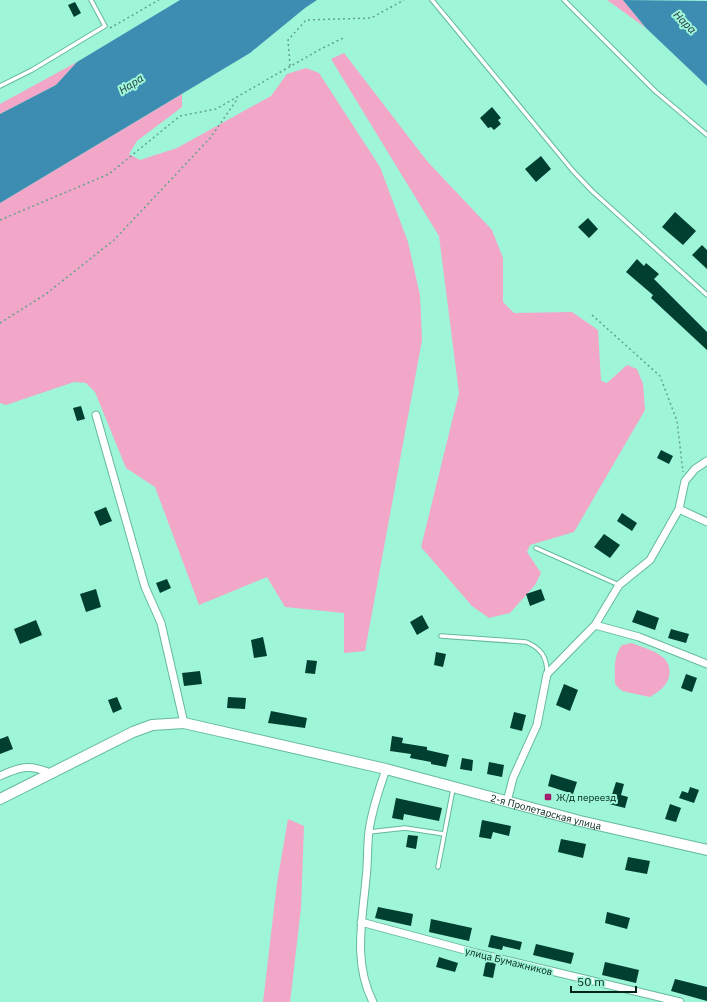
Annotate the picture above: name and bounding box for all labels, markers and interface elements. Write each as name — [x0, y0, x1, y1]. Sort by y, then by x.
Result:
water label: Нара — [671, 8, 699, 36]
water label: Нара — [116, 71, 146, 97]
street label: 2-я Пролетарская улица — [489, 791, 603, 833]
place label: Ж/д переезд — [556, 791, 616, 804]
marker: Ж/д переезд — [543, 792, 553, 802]
street label: улица Бумажников — [464, 944, 554, 979]
scale bar — [571, 968, 636, 994]
text: 50 m — [577, 974, 605, 989]

